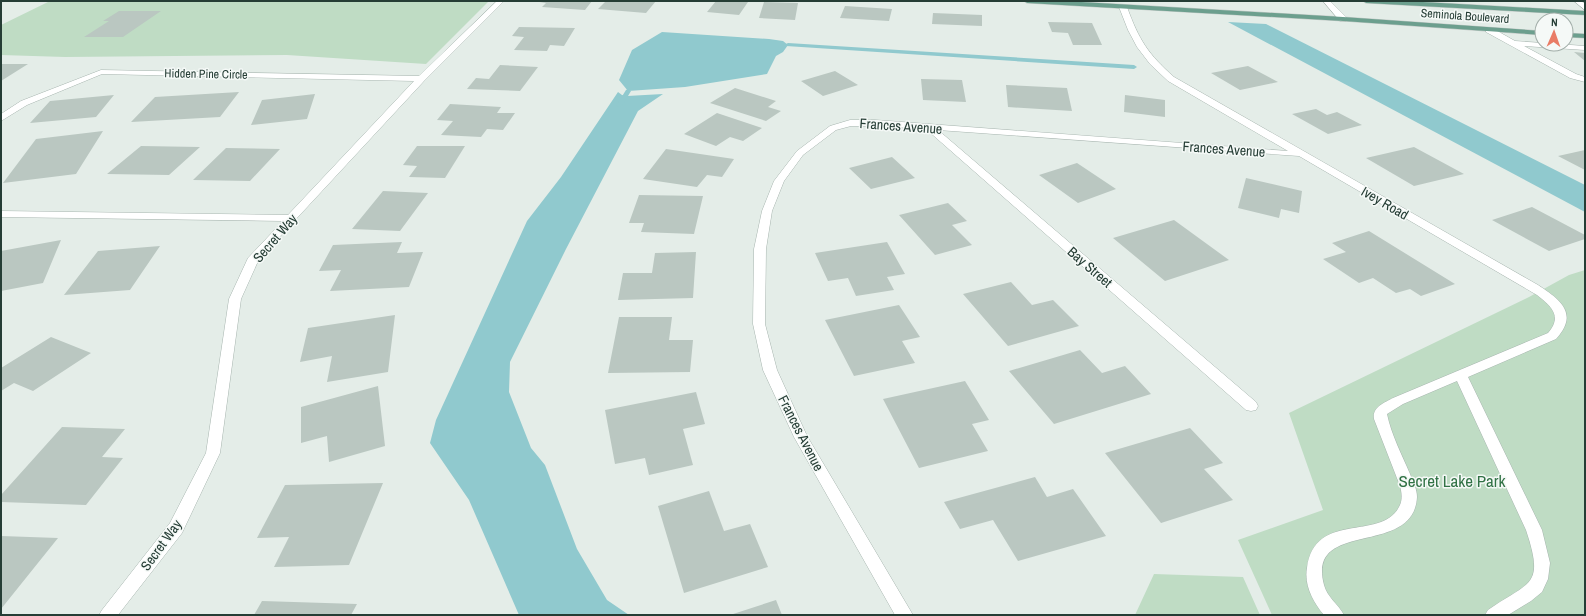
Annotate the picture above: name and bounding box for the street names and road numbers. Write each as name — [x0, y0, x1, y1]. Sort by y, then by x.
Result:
street label: Seminola Boulevard — [1420, 5, 1510, 27]
street label: Hidden Pine Circle — [164, 65, 248, 83]
street label: Frances Avenue — [859, 114, 943, 138]
street label: Frances Avenue — [1182, 137, 1266, 161]
street label: Ivey Road — [1358, 182, 1412, 224]
street label: Secret Way — [249, 210, 301, 266]
street label: Bay Street — [1064, 243, 1116, 291]
street label: Frances Avenue — [774, 392, 828, 474]
street label: Secret Way — [136, 516, 186, 574]

